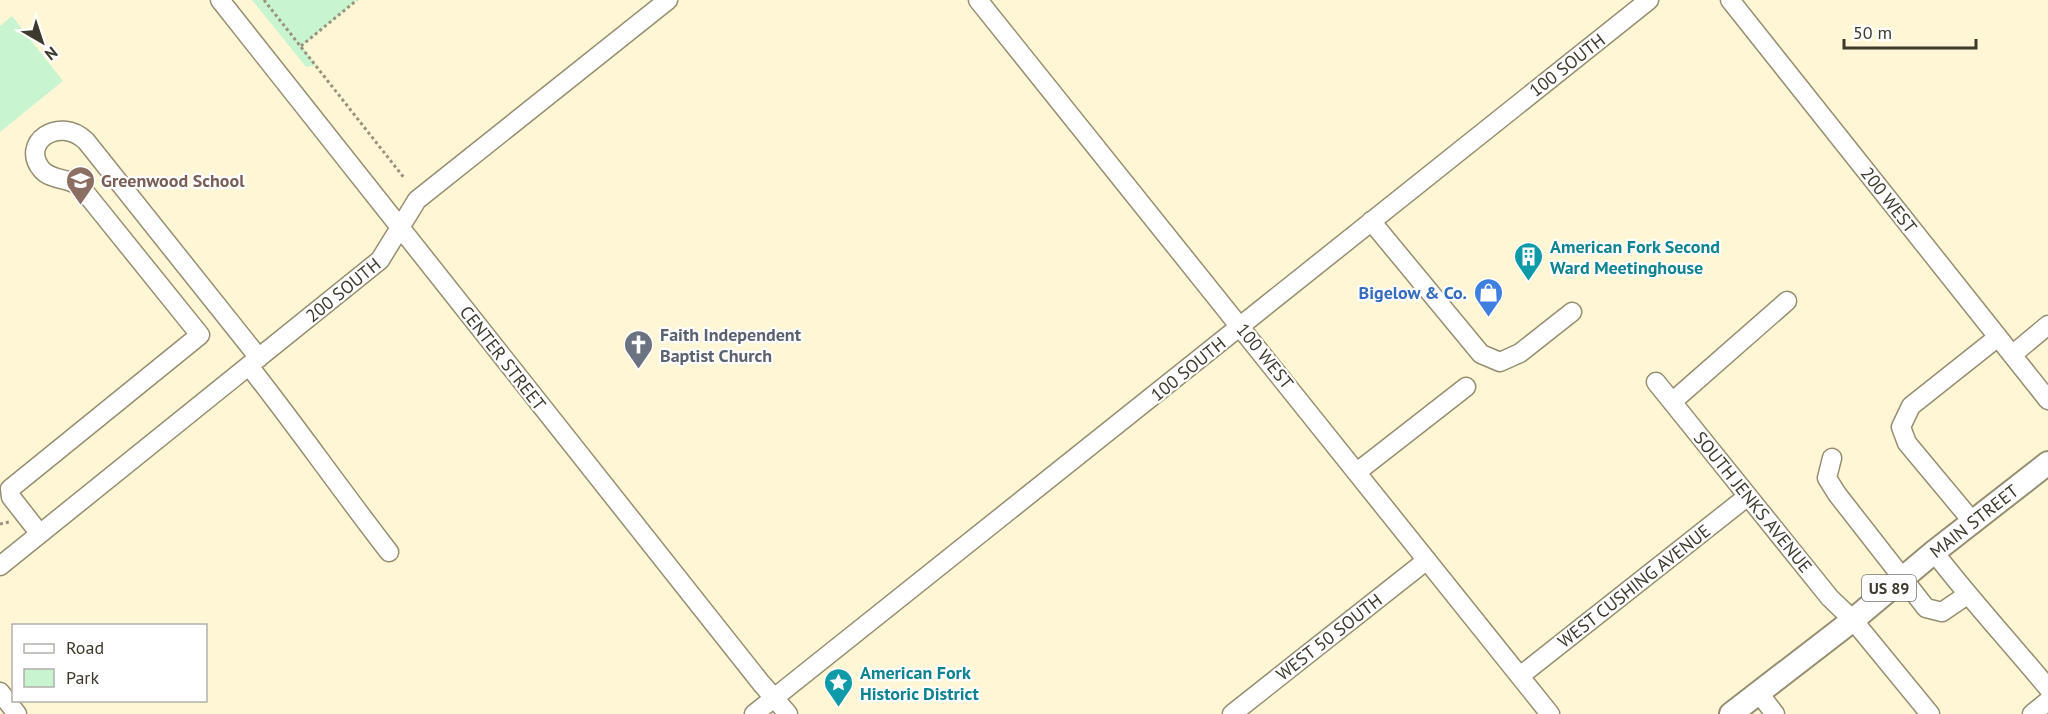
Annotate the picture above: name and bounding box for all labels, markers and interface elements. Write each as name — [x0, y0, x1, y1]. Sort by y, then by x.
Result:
north arrow — [12, 12, 72, 72]
scale bar — [1844, 12, 1976, 50]
text: 50 m — [1853, 21, 1892, 44]
street label: 100 SOUTH — [1524, 28, 1610, 102]
text: N — [41, 43, 62, 65]
street label: 200 WEST — [1856, 162, 1922, 238]
school or university icon: Greenwood School — [64, 164, 96, 206]
place label: Greenwood School — [101, 169, 245, 192]
place label: American Fork Second Ward Meetinghouse — [1550, 235, 1720, 279]
building icon: American Fork Second Ward Meetinghouse — [1513, 240, 1545, 282]
street label: 200 SOUTH — [301, 253, 385, 327]
shop icon: Bigelow & Co. — [1472, 276, 1504, 318]
place label: Bigelow & Co. — [1359, 281, 1467, 304]
street label: CENTER STREET — [455, 301, 551, 415]
street label: 100 WEST — [1232, 318, 1298, 394]
place label: Faith Independent Baptist Church — [660, 323, 802, 367]
church icon: Faith Independent Baptist Church — [623, 328, 655, 370]
street label: 100 SOUTH — [1146, 332, 1230, 406]
street label: SOUTH JENKS AVENUE — [1689, 427, 1817, 577]
street label: MAIN STREET — [1925, 479, 2023, 563]
street label: WEST CUSHING AVENUE — [1553, 519, 1715, 653]
road number: US 89 — [1862, 575, 1916, 601]
street label: WEST 50 SOUTH — [1271, 588, 1387, 686]
legend — [12, 624, 207, 702]
text: Road — [66, 636, 104, 659]
place label: American Fork Historic District — [860, 661, 979, 705]
text: Park — [66, 666, 99, 689]
place icon: American Fork Historic District — [823, 666, 855, 708]

